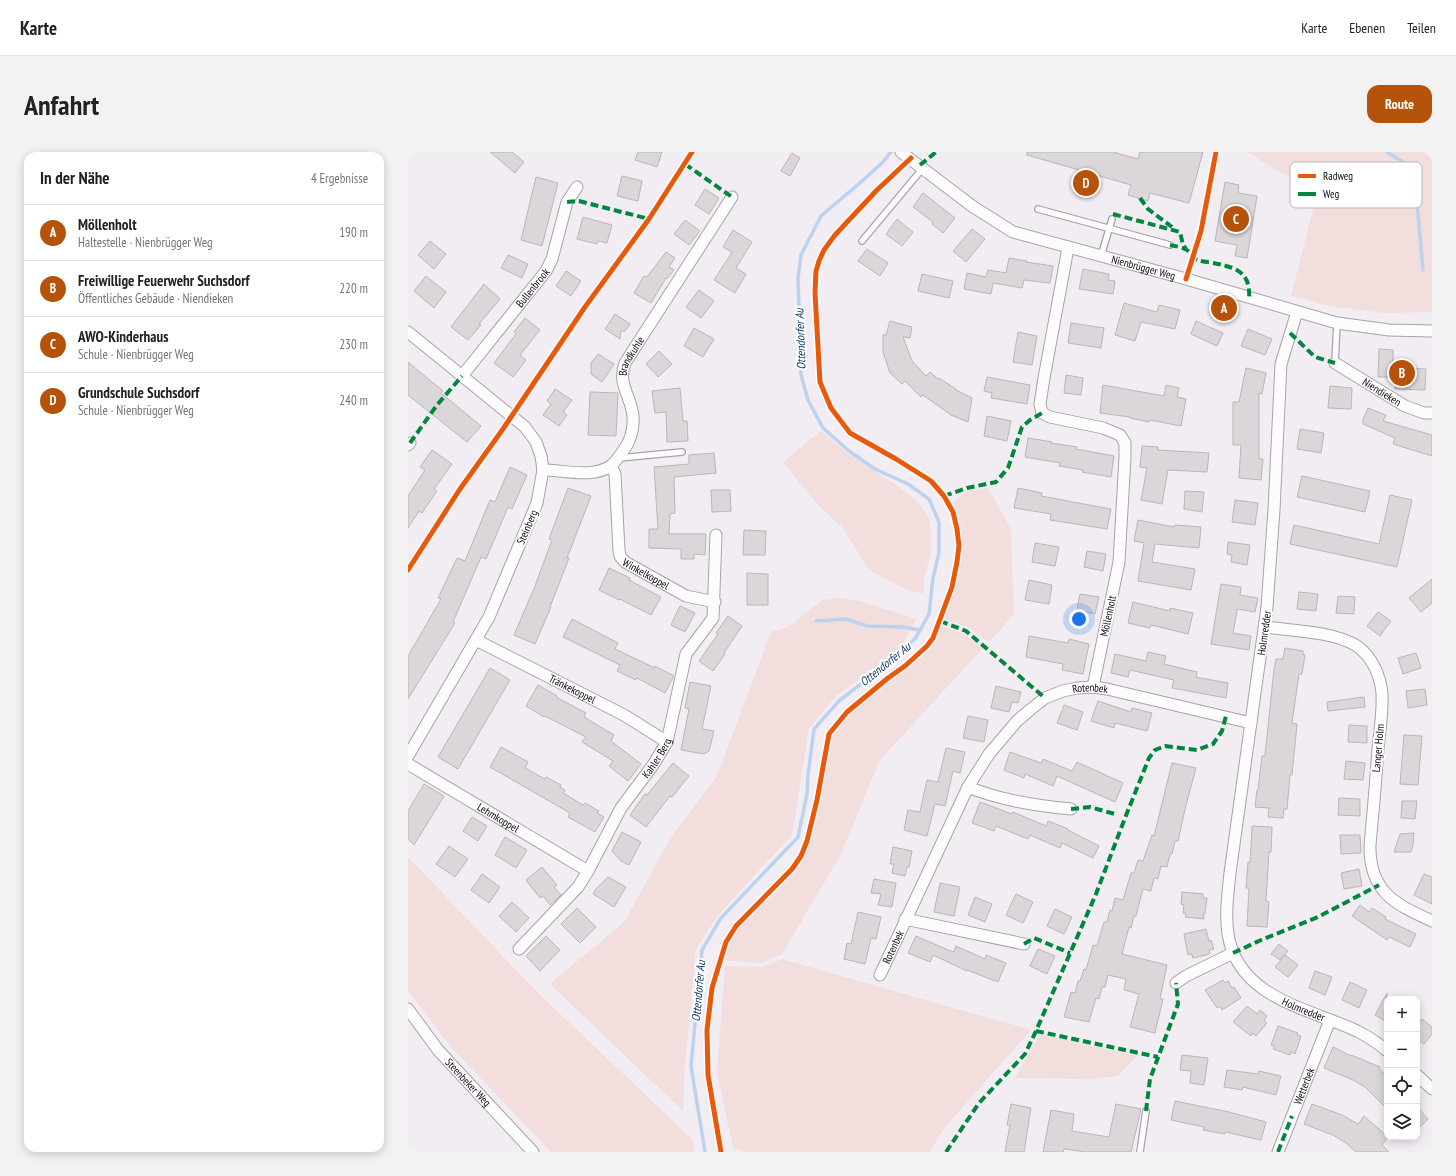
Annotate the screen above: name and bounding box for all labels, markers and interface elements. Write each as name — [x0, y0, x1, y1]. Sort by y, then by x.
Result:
text: Karte — [20, 16, 57, 40]
text: Karte — [1301, 19, 1327, 37]
text: Ebenen — [1349, 19, 1385, 37]
text: Teilen — [1407, 19, 1436, 37]
button: Route — [1367, 85, 1432, 123]
text: Anfahrt — [24, 86, 99, 123]
legend — [1290, 162, 1422, 208]
text: In der Nähe — [40, 167, 110, 189]
pin: D — [1073, 168, 1099, 198]
text: Radweg — [1323, 169, 1353, 183]
text: 4 Ergebnisse — [311, 170, 368, 187]
text: Weg — [1323, 187, 1339, 201]
pin: C — [1223, 204, 1249, 234]
text: Möllenholt — [78, 215, 137, 234]
text: A — [50, 224, 56, 241]
text: 190 m — [339, 224, 368, 241]
text: Haltestelle · Nienbrügger Weg — [78, 234, 213, 251]
street label: Nienbrügger Weg — [1110, 252, 1177, 283]
street label: Bullenbrook — [513, 265, 553, 310]
text: Freiwillige Feuerwehr Suchsdorf — [78, 271, 250, 290]
text: B — [50, 280, 56, 297]
text: 220 m — [339, 280, 368, 297]
text: Öffentliches Gebäude · Niendieken — [78, 290, 233, 307]
pin: A — [1211, 293, 1237, 323]
water label: Ottendorfer Au — [791, 307, 809, 370]
text: AWO-Kinderhaus — [78, 327, 168, 346]
street label: Brandkuhle — [615, 333, 648, 376]
text: C — [50, 336, 56, 353]
text: 230 m — [339, 336, 368, 353]
text: Schule · Nienbrügger Weg — [78, 346, 194, 363]
pin: B — [1389, 358, 1415, 388]
street label: Niendieken — [1360, 375, 1404, 409]
text: Grundschule Suchsdorf — [78, 383, 199, 402]
text: D — [50, 392, 56, 409]
text: 240 m — [339, 392, 368, 409]
text: Schule · Nienbrügger Weg — [78, 402, 194, 419]
street label: Steinberg — [513, 507, 541, 547]
street label: Winkelkoppel — [620, 555, 672, 593]
street label: Möllenholt — [1097, 594, 1119, 638]
your location — [1069, 609, 1089, 629]
street label: Holmredder — [1254, 610, 1274, 656]
water label: Ottendorfer Au — [856, 638, 914, 689]
street label: Tränkekoppel — [547, 671, 598, 707]
street label: Rotenbek — [1071, 680, 1109, 696]
street label: Langer Holm — [1369, 723, 1387, 773]
street label: Kahler Berg — [639, 737, 675, 781]
street label: Lehmkoppel — [475, 800, 522, 836]
street label: Rotenbek — [879, 927, 907, 966]
water label: Ottendorfer Au — [688, 959, 708, 1022]
street label: Holmredder — [1280, 994, 1327, 1024]
map controls — [1384, 996, 1420, 1140]
button: + — [1384, 996, 1420, 1032]
button: − — [1384, 1032, 1420, 1068]
street label: Steenbeker Weg — [442, 1055, 494, 1110]
street label: Wetterbek — [1290, 1065, 1318, 1107]
button: locate — [1384, 1068, 1420, 1104]
button: layers — [1384, 1104, 1420, 1140]

